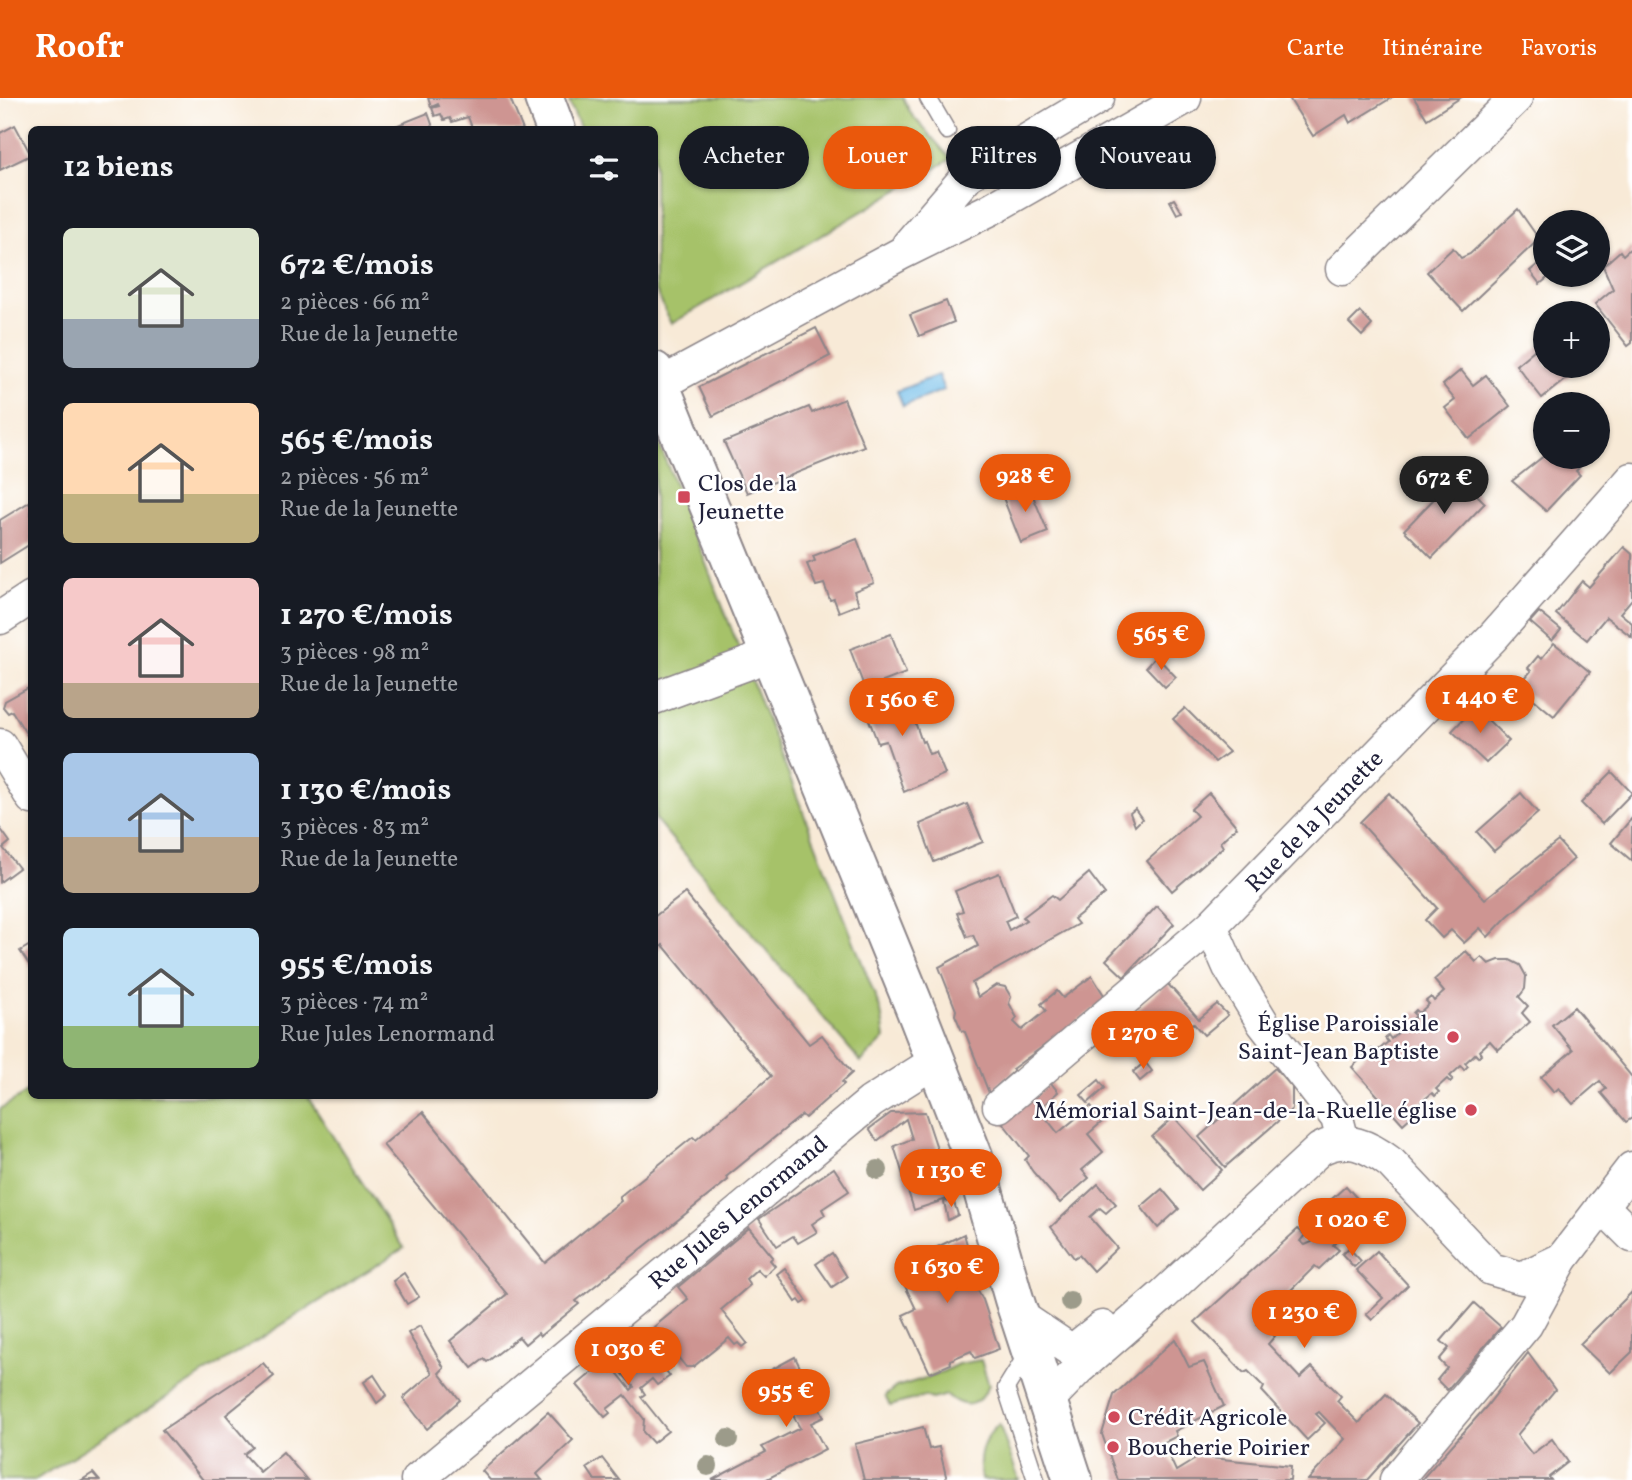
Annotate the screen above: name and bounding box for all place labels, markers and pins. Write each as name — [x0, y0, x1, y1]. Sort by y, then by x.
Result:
pin: 928 € — [976, 454, 1074, 514]
pin: 672 € — [1395, 456, 1493, 516]
place label: Clos de la Jeunette — [698, 468, 798, 530]
marker: Clos de la Jeunette — [676, 489, 692, 505]
pin: 565 € — [1112, 612, 1210, 672]
pin: 1 440 € — [1415, 676, 1545, 735]
pin: 1 560 € — [837, 678, 967, 738]
place label: Église Paroissiale Saint-Jean Baptiste — [1238, 1008, 1439, 1070]
pin: 1 270 € — [1078, 1012, 1208, 1071]
marker: Église Paroissiale Saint-Jean Baptiste — [1445, 1029, 1461, 1045]
place label: Mémorial Saint-Jean-de-la-Ruelle église — [1034, 1095, 1457, 1129]
marker: Mémorial Saint-Jean-de-la-Ruelle église — [1463, 1102, 1479, 1118]
pin: 1 130 € — [886, 1150, 1016, 1209]
pin: 1 020 € — [1287, 1198, 1417, 1258]
pin: 1 630 € — [882, 1246, 1012, 1305]
pin: 1 230 € — [1239, 1290, 1369, 1350]
pin: 1 030 € — [563, 1328, 693, 1387]
pin: 955 € — [737, 1370, 835, 1429]
place label: Crédit Agricole — [1128, 1402, 1287, 1436]
marker: Crédit Agricole — [1106, 1409, 1122, 1425]
place label: Boucherie Poirier — [1127, 1432, 1310, 1466]
marker: Boucherie Poirier — [1105, 1439, 1121, 1455]

